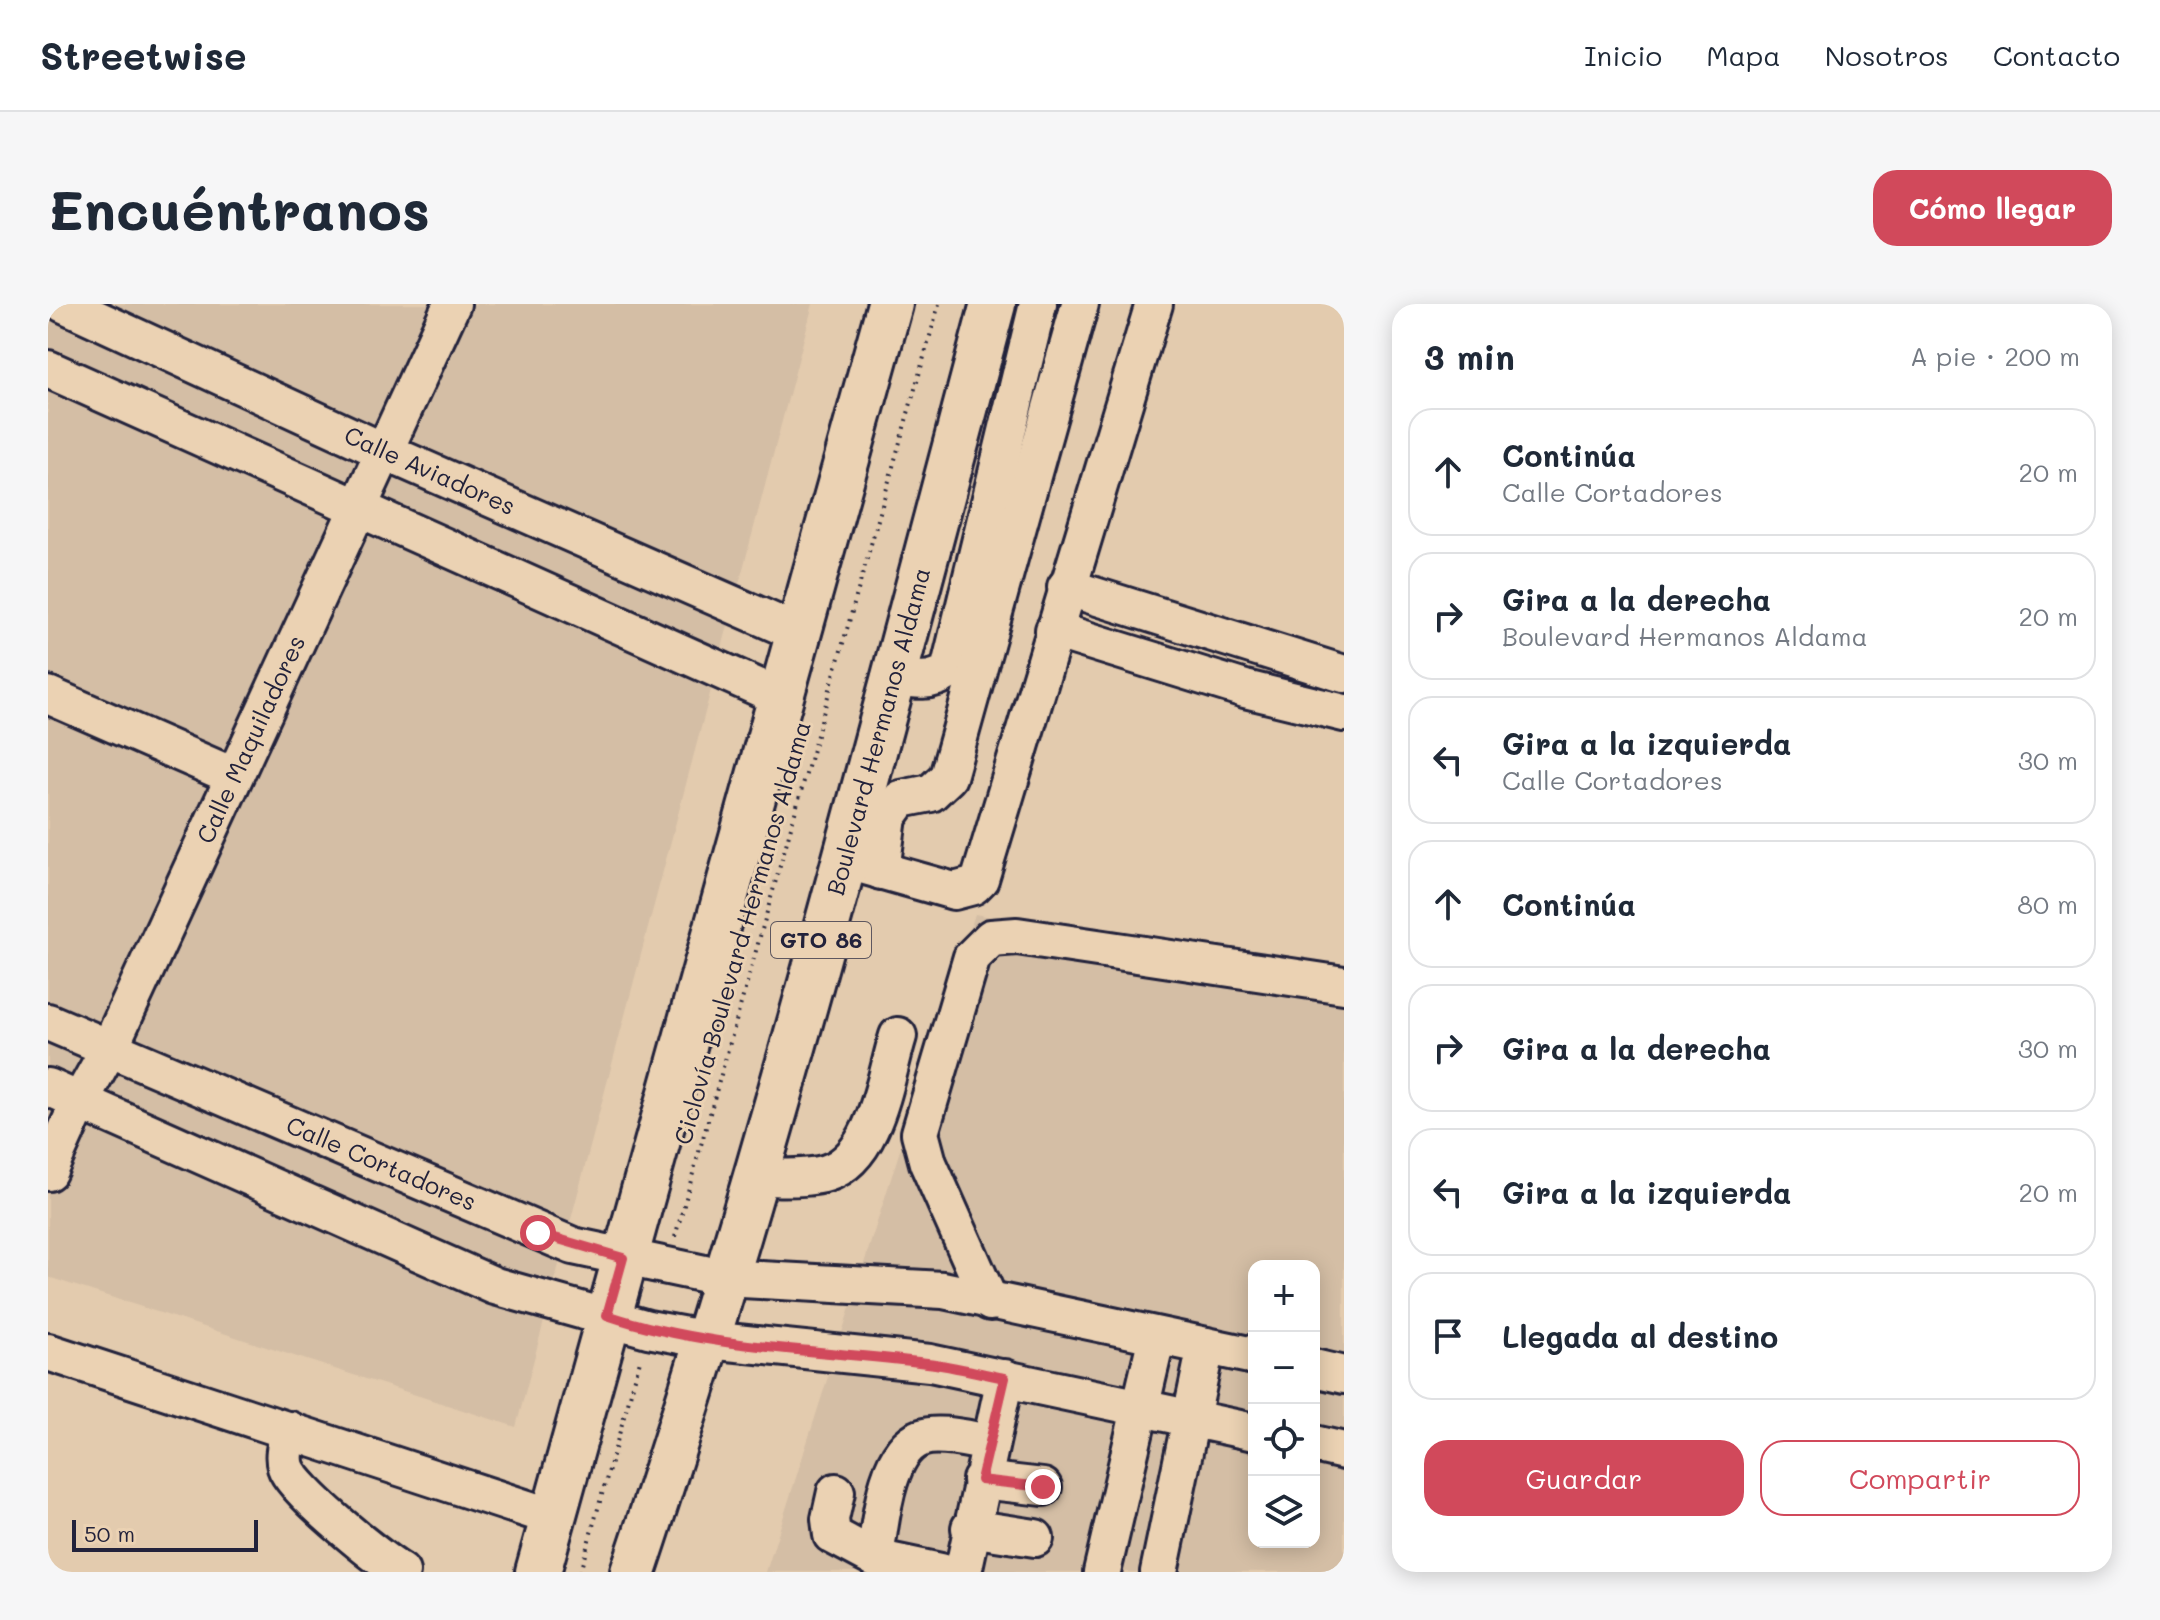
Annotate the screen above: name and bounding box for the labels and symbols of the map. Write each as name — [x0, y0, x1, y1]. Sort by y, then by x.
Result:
street label: Calle Aviadores — [340, 418, 521, 521]
street label: Boulevard Hermanos Aldama — [819, 564, 936, 898]
street label: Calle Maquiladores — [189, 630, 311, 848]
street label: Ciclovía Boulevard Hermanos Aldama — [666, 717, 817, 1148]
road number: GTO 86 — [771, 922, 871, 958]
street label: Calle Cortadores — [282, 1108, 481, 1217]
route start — [520, 1215, 556, 1251]
route end — [1025, 1469, 1061, 1505]
scale bar — [72, 1516, 258, 1552]

